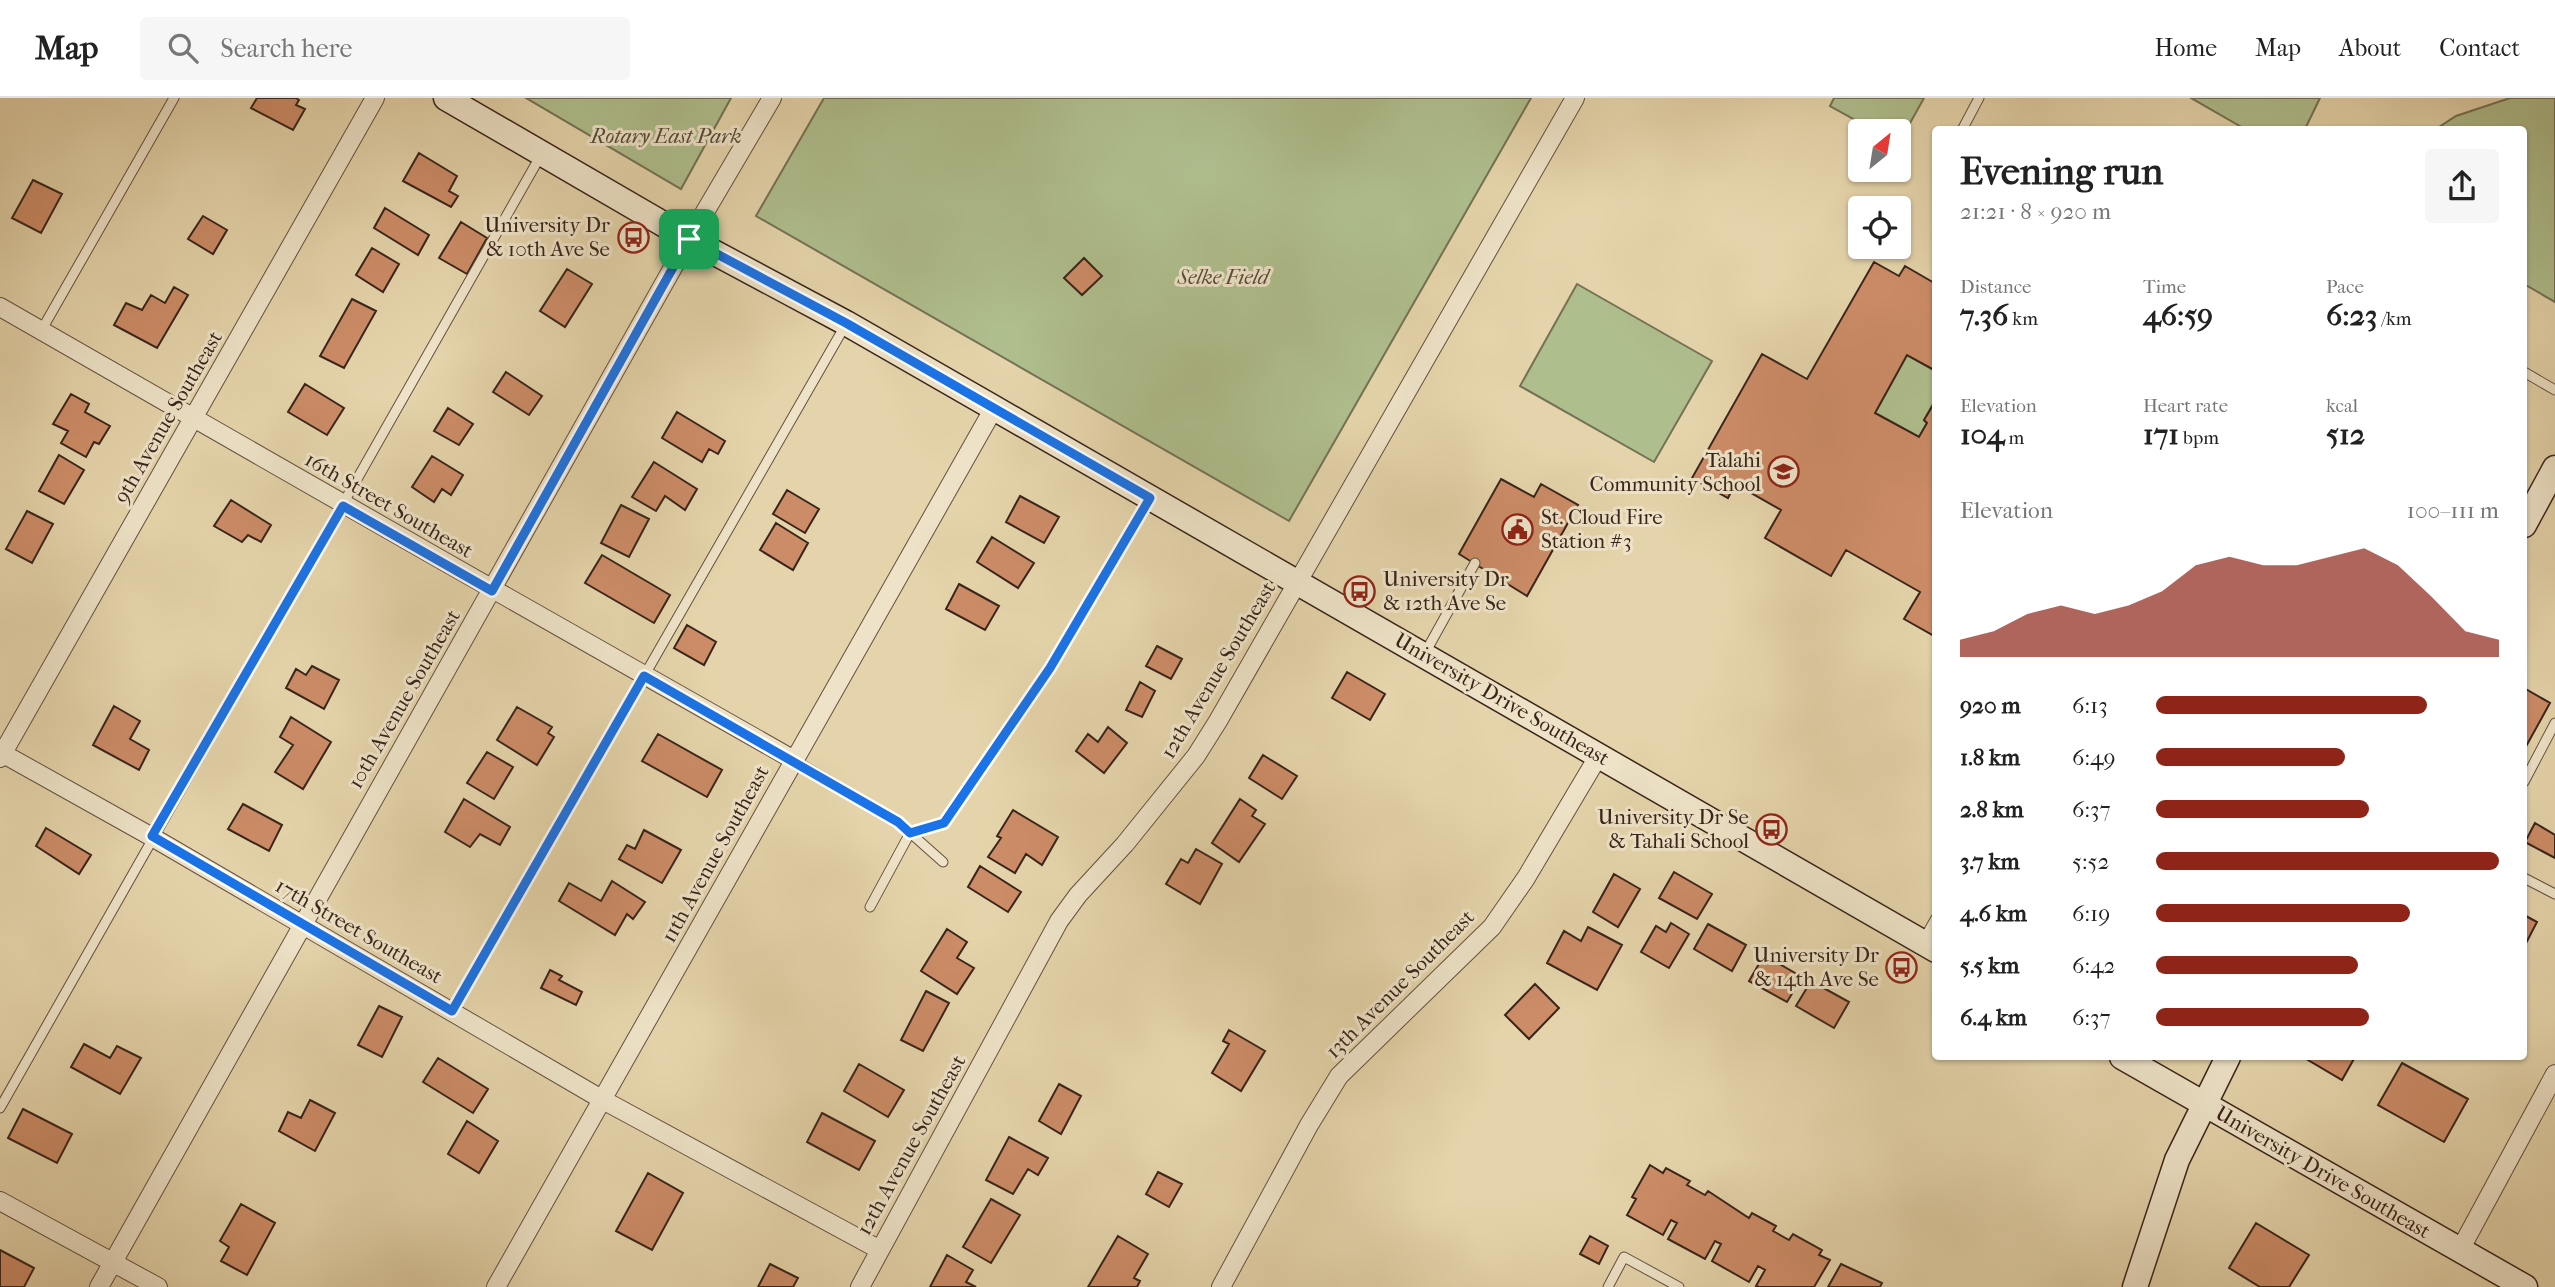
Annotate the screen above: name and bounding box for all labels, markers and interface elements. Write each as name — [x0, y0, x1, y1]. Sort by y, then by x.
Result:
search box — [140, 17, 630, 80]
text: Map — [35, 29, 98, 68]
icon: search — [164, 29, 202, 67]
text: Search here — [220, 33, 352, 64]
text: Home — [2155, 34, 2217, 62]
text: Map — [2255, 34, 2301, 62]
text: About — [2339, 34, 2401, 62]
text: Contact — [2439, 34, 2520, 62]
north arrow — [1848, 119, 1911, 182]
map controls — [1848, 119, 1911, 259]
park label: Rotary East Park — [588, 124, 742, 148]
text: Evening run — [1960, 149, 2163, 194]
button: share — [2425, 149, 2499, 223]
button: locate — [1848, 196, 1911, 259]
text: 21:21 · 8 × 920 m — [1960, 198, 2111, 225]
pin — [659, 209, 719, 269]
place label: University Dr & 10th Ave Se — [484, 213, 610, 261]
bus stop icon: University Dr & 10th Ave Se — [616, 220, 650, 254]
icon: arrive — [670, 220, 708, 258]
park label: Selke Field — [1177, 265, 1271, 289]
text: Distance — [1960, 276, 2031, 298]
text: Time — [2143, 276, 2186, 298]
text: Pace — [2326, 276, 2364, 298]
text: 7.36 — [1960, 298, 2008, 333]
text: 46:59 — [2143, 298, 2213, 333]
text: 6:23 — [2326, 298, 2377, 333]
text: km — [2008, 308, 2038, 330]
text: /km — [2377, 308, 2412, 330]
street label: 9th Avenue Southeast — [109, 326, 227, 507]
text: Elevation — [1960, 395, 2037, 417]
text: Heart rate — [2143, 395, 2228, 417]
text: kcal — [2326, 395, 2358, 417]
text: 104 — [1960, 417, 2004, 452]
text: 171 — [2143, 417, 2179, 452]
text: 512 — [2326, 417, 2365, 452]
text: m — [2004, 427, 2024, 449]
text: bpm — [2179, 427, 2219, 449]
street label: 16th Street Southeast — [301, 447, 478, 563]
place label: Talahi Community School — [1590, 448, 1761, 496]
school or university icon: Talahi Community School — [1767, 455, 1801, 489]
text: Elevation — [1960, 497, 2053, 524]
text: 100–111 m — [2407, 497, 2499, 524]
place label: St. Cloud Fire Station #3 — [1541, 505, 1663, 553]
public building icon: St. Cloud Fire Station #3 — [1501, 512, 1535, 546]
place label: University Dr & 12th Ave Se — [1383, 567, 1509, 615]
bus stop icon: University Dr & 12th Ave Se — [1343, 574, 1377, 608]
street label: 12th Avenue Southeast — [1156, 577, 1281, 763]
street label: 10th Avenue Southeast — [343, 605, 465, 793]
street label: University Drive Southeast — [1390, 628, 1614, 771]
text: 920 m — [1960, 692, 2021, 719]
text: 6:13 — [2072, 692, 2108, 719]
text: 1.8 km — [1960, 744, 2020, 771]
text: 6:49 — [2072, 744, 2116, 771]
street label: 11th Avenue Southeast — [656, 761, 774, 947]
text: 2.8 km — [1960, 796, 2024, 823]
text: 6:37 — [2072, 796, 2111, 823]
place label: University Dr Se & Tahali School — [1598, 805, 1749, 853]
bus stop icon: University Dr Se & Tahali School — [1755, 812, 1789, 846]
text: 3.7 km — [1960, 848, 2020, 875]
text: 5:52 — [2072, 848, 2109, 875]
street label: 17th Street Southeast — [271, 873, 447, 989]
text: 4.6 km — [1960, 900, 2027, 927]
text: 6:19 — [2072, 900, 2110, 927]
street label: 13th Avenue Southeast — [1321, 905, 1479, 1063]
place label: University Dr & 14th Ave Se — [1753, 943, 1879, 991]
bus stop icon: University Dr & 14th Ave Se — [1885, 950, 1919, 984]
text: 5.5 km — [1960, 952, 2019, 979]
text: 6:42 — [2072, 952, 2115, 979]
text: 6.4 km — [1960, 1004, 2027, 1031]
text: 6:37 — [2072, 1004, 2111, 1031]
street label: 12th Avenue Southeast — [852, 1050, 971, 1239]
street label: University Drive Southeast — [2211, 1101, 2435, 1244]

